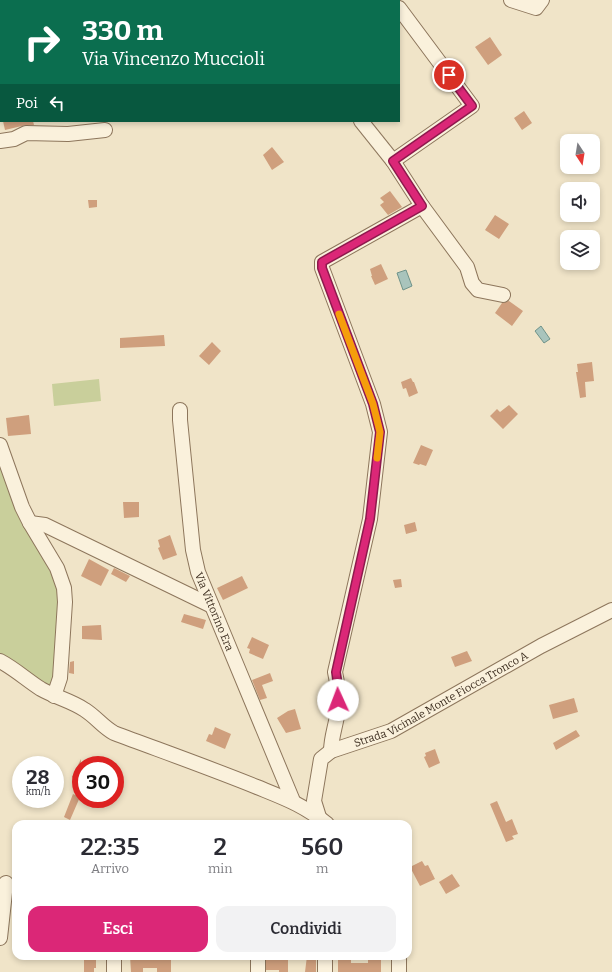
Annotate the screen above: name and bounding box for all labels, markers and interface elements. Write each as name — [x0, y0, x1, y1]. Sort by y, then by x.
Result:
text: 330 m — [82, 14, 163, 47]
icon: right — [16, 16, 68, 68]
text: Via Vincenzo Muccioli — [82, 48, 265, 70]
pin — [432, 58, 466, 92]
icon: arrive — [438, 64, 460, 86]
icon: left — [46, 92, 68, 114]
text: Poi — [16, 94, 38, 112]
north arrow — [560, 134, 600, 174]
map controls — [560, 134, 600, 270]
button: sound — [560, 182, 600, 222]
button: layers — [560, 230, 600, 270]
street label: Via Vittorino Era — [192, 570, 236, 653]
street label: Strada Vicinale Monte Fiocca Tronco A — [352, 648, 530, 749]
position arrow — [317, 679, 359, 721]
speed limit sign: 30 — [72, 756, 124, 808]
text: 28 — [26, 765, 50, 789]
text: km/h — [26, 786, 50, 798]
text: 22:35 — [81, 833, 139, 861]
text: 2 — [214, 833, 227, 861]
text: 560 — [301, 833, 343, 861]
text: Arrivo — [91, 861, 129, 876]
text: min — [208, 861, 232, 876]
text: m — [316, 861, 328, 876]
button: Esci — [28, 906, 208, 952]
button: Condividi — [216, 906, 396, 952]

